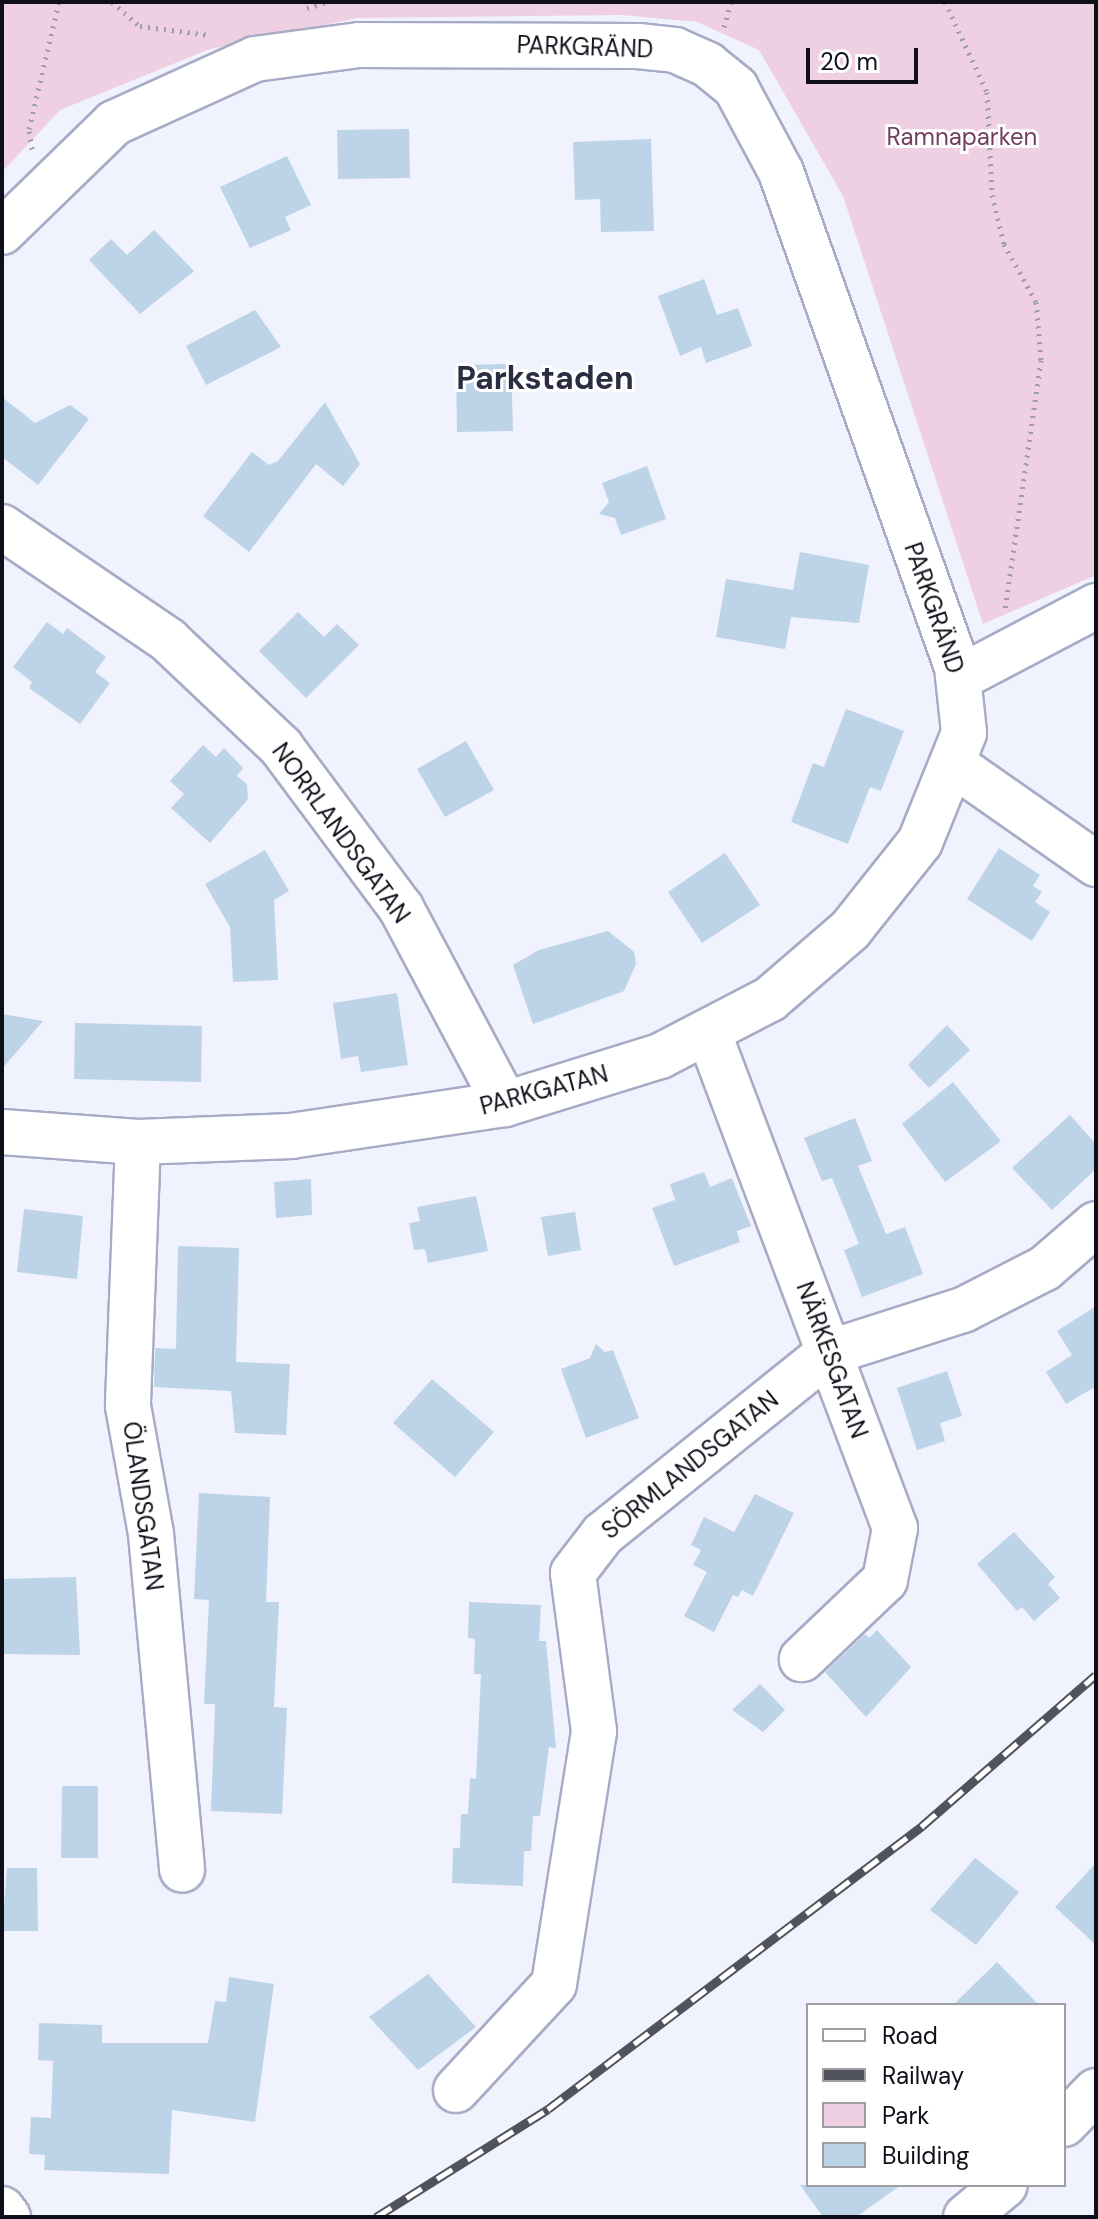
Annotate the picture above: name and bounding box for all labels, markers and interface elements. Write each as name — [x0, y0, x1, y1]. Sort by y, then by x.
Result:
street label: PARKGRÄND — [516, 30, 654, 64]
scale bar — [810, 32, 922, 82]
text: 20 m — [820, 46, 878, 77]
park label: Ramnaparken — [887, 123, 1037, 151]
district label: Parkstaden — [456, 359, 634, 397]
street label: PARKGRÄND — [898, 539, 970, 677]
street label: NORRLANDSGATAN — [266, 737, 416, 929]
street label: PARKGATAN — [477, 1059, 611, 1121]
street label: NÄRKESGATAN — [790, 1278, 874, 1442]
street label: SÖRMLANDSGATAN — [596, 1385, 784, 1545]
street label: ÖLANDSGATAN — [117, 1420, 169, 1592]
legend — [806, 2003, 1066, 2187]
text: Road — [882, 2020, 938, 2051]
text: Railway — [882, 2060, 964, 2091]
text: Park — [882, 2100, 929, 2131]
text: Building — [882, 2140, 969, 2171]

